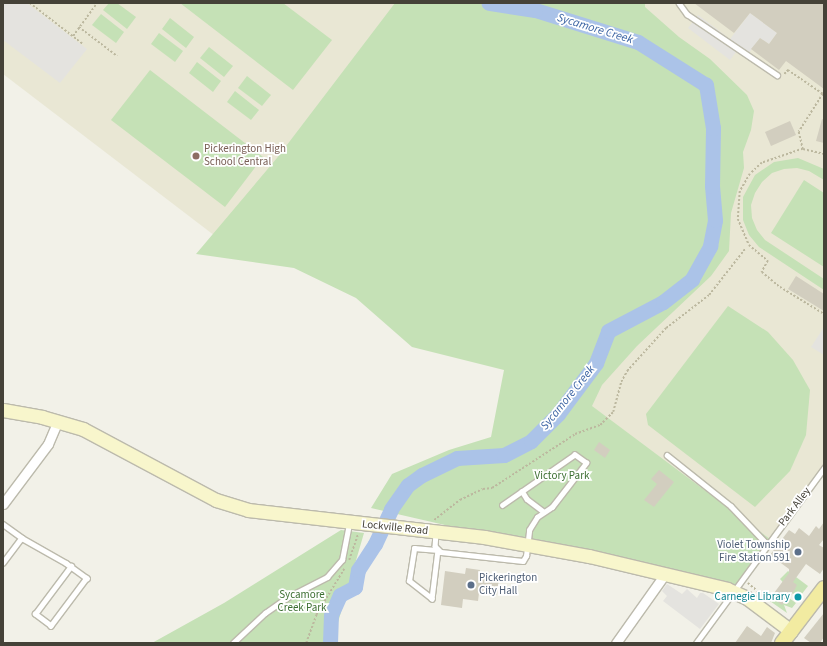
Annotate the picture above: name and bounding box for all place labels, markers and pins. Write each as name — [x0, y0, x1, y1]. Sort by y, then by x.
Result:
place label: Pickerington High School Central — [204, 143, 286, 169]
marker: Pickerington High School Central — [191, 151, 201, 161]
place label: Violet Township Fire Station 591 — [717, 539, 790, 565]
marker: Violet Township Fire Station 591 — [793, 547, 803, 557]
place label: Pickerington City Hall — [479, 572, 537, 598]
marker: Pickerington City Hall — [466, 580, 476, 590]
place label: Carnegie Library — [715, 590, 790, 604]
marker: Carnegie Library — [793, 592, 803, 602]

